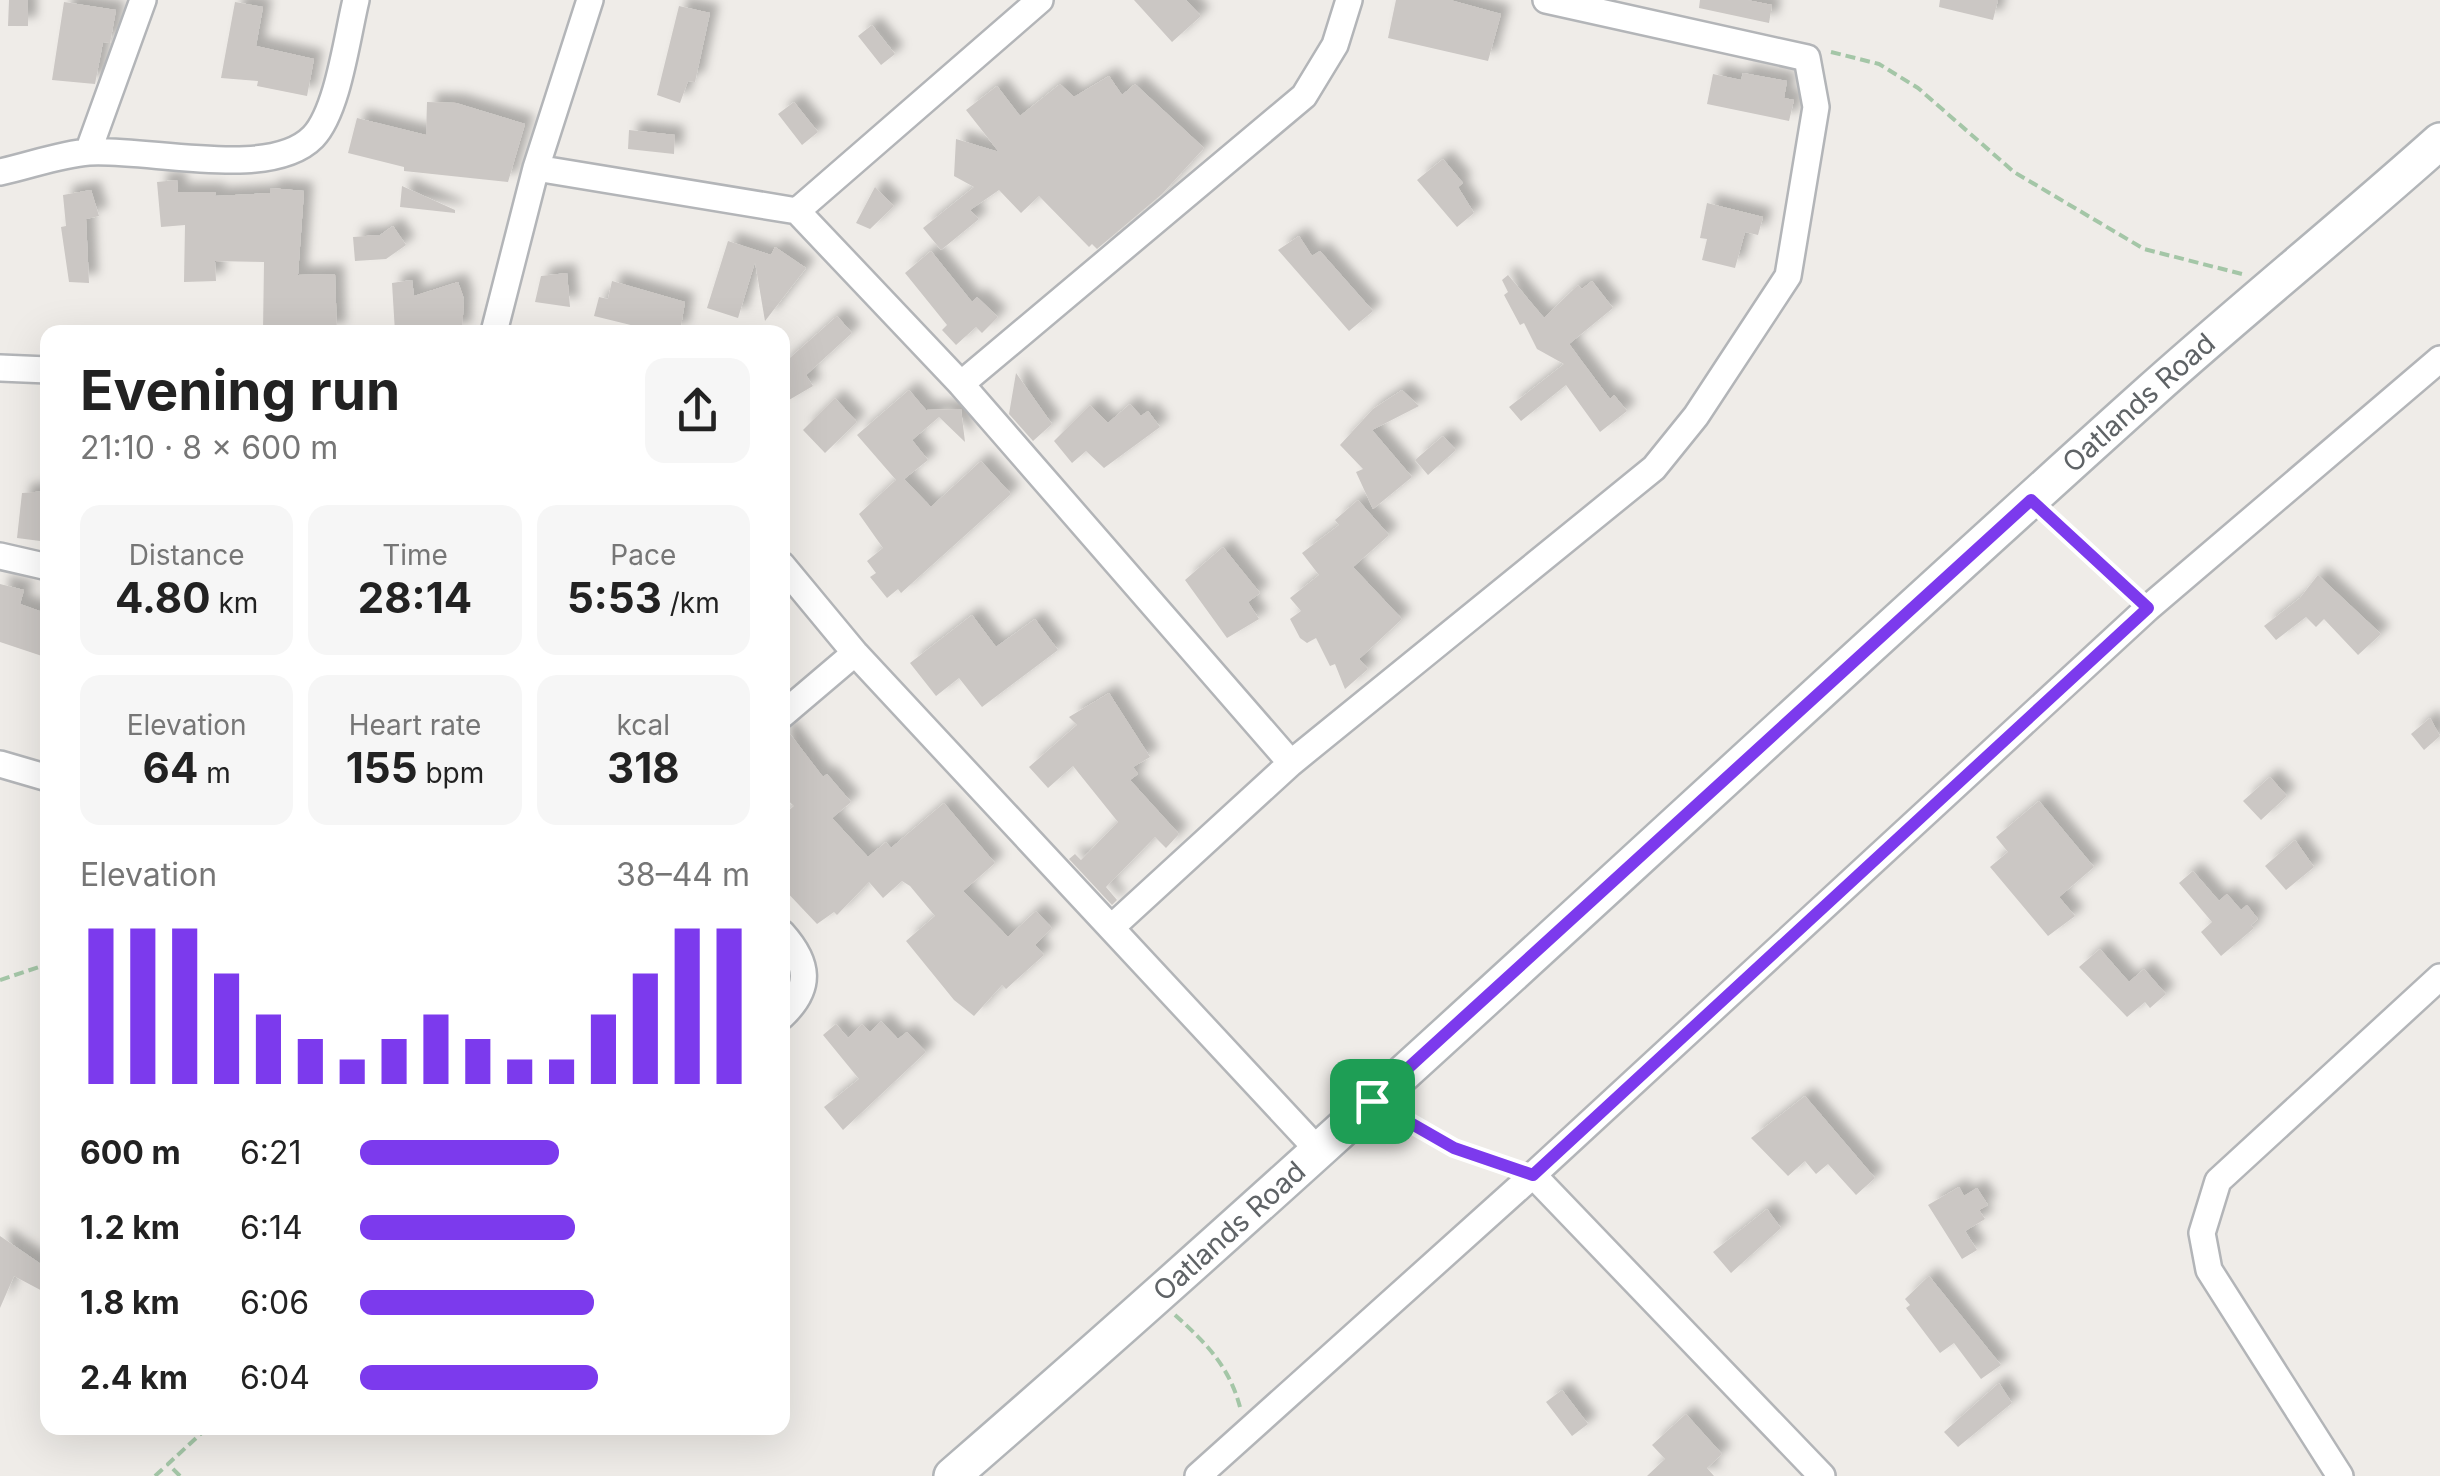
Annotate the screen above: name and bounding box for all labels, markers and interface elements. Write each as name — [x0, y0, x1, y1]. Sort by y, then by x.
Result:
street label: Oatlands Road — [2055, 326, 2222, 480]
text: Evening run — [80, 357, 400, 423]
button: share — [645, 358, 750, 463]
text: 21:10 · 8 × 600 m — [80, 428, 338, 467]
text: Distance — [129, 538, 244, 572]
text: Time — [382, 538, 448, 572]
text: Pace — [610, 538, 676, 572]
text: 4.80 — [115, 572, 211, 623]
text: 28:14 — [358, 572, 472, 623]
text: 5:53 — [567, 572, 662, 623]
text: km — [211, 586, 258, 620]
text: /km — [662, 586, 720, 620]
text: Elevation — [127, 708, 247, 742]
text: Heart rate — [349, 708, 481, 742]
text: kcal — [617, 708, 670, 742]
text: 64 — [143, 742, 198, 793]
text: 155 — [346, 742, 418, 793]
text: 318 — [607, 742, 680, 793]
text: m — [198, 756, 231, 790]
text: bpm — [418, 756, 484, 790]
text: Elevation — [80, 855, 217, 894]
text: 38–44 m — [616, 855, 750, 894]
pin — [1330, 1059, 1415, 1144]
icon: arrive — [1345, 1074, 1400, 1129]
text: 600 m — [80, 1133, 181, 1172]
text: 6:21 — [240, 1133, 302, 1172]
street label: Oatlands Road — [1146, 1154, 1312, 1308]
text: 1.2 km — [80, 1208, 180, 1247]
text: 6:14 — [240, 1208, 303, 1247]
text: 1.8 km — [80, 1283, 180, 1322]
text: 6:06 — [240, 1283, 309, 1322]
text: 2.4 km — [80, 1358, 188, 1397]
text: 6:04 — [240, 1358, 310, 1397]

